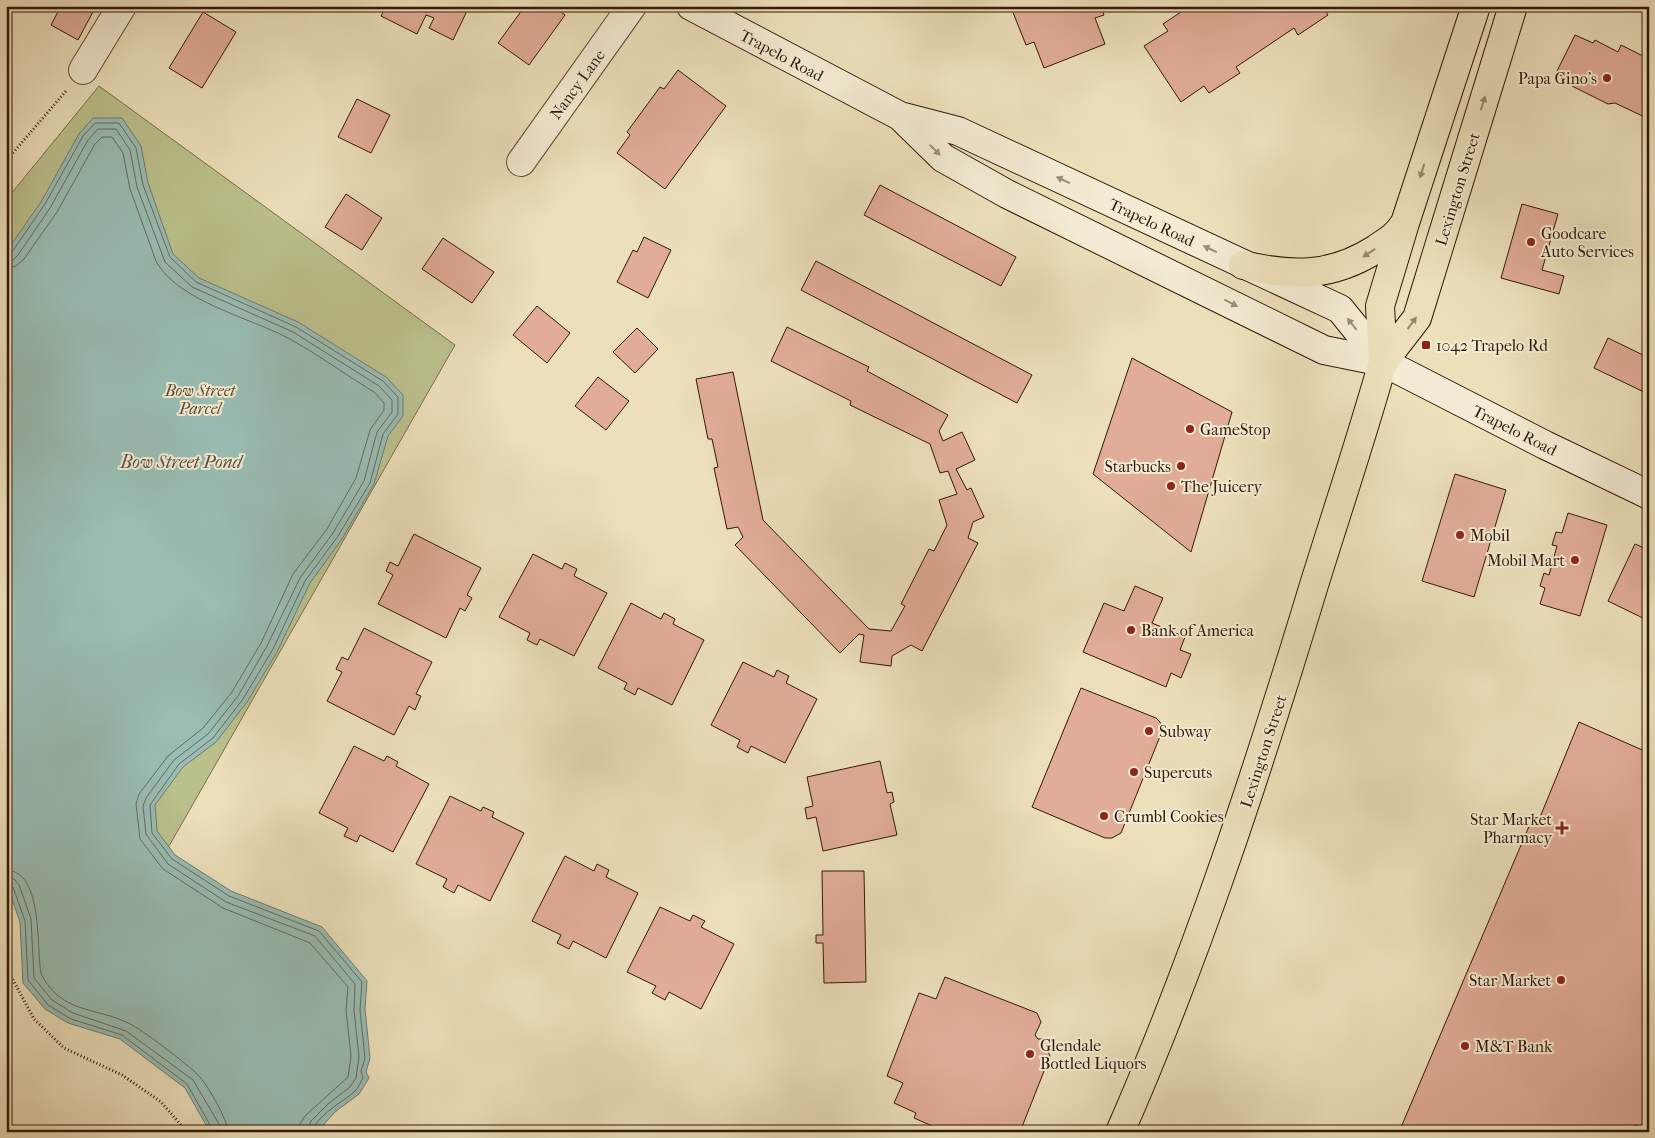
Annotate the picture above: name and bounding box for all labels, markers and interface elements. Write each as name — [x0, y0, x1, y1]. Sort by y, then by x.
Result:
street label: Trapelo Road — [737, 25, 827, 86]
street label: Nancy Lane — [546, 46, 609, 123]
place label: Papa Gino's — [1518, 69, 1597, 88]
marker: Papa Gino's — [1601, 72, 1613, 84]
one-way arrow — [1480, 95, 1488, 110]
street label: Lexington Street — [1431, 130, 1484, 248]
one-way arrow — [928, 144, 940, 156]
one-way arrow — [1417, 164, 1425, 179]
one-way arrow — [1056, 176, 1070, 184]
street label: Trapelo Road — [1106, 194, 1198, 251]
place label: Goodcare Auto Services — [1540, 224, 1634, 261]
marker: Goodcare Auto Services — [1525, 236, 1537, 248]
one-way arrow — [1203, 245, 1217, 253]
one-way arrow — [1362, 249, 1375, 258]
one-way arrow — [1223, 299, 1238, 307]
one-way arrow — [1407, 316, 1417, 330]
one-way arrow — [1347, 318, 1358, 331]
place label: 1042 Trapelo Rd — [1436, 336, 1548, 355]
marker: 1042 Trapelo Rd — [1420, 339, 1432, 351]
park label: Bow Street Parcel — [164, 381, 236, 418]
street label: Trapelo Road — [1470, 401, 1560, 460]
place label: GameStop — [1200, 420, 1271, 439]
marker: GameStop — [1184, 423, 1196, 435]
water label: Bow Street Pond — [119, 452, 245, 473]
place label: Starbucks — [1104, 457, 1171, 476]
marker: Starbucks — [1175, 460, 1187, 472]
place label: The Juicery — [1181, 477, 1263, 496]
marker: The Juicery — [1165, 480, 1177, 492]
place label: Mobil — [1470, 526, 1511, 545]
marker: Mobil — [1454, 529, 1466, 541]
place label: Mobil Mart — [1487, 551, 1565, 570]
marker: Mobil Mart — [1569, 554, 1581, 566]
place label: Bank of America — [1141, 621, 1254, 640]
marker: Bank of America — [1125, 624, 1137, 636]
street label: Lexington Street — [1236, 692, 1291, 810]
place label: Subway — [1159, 722, 1212, 741]
marker: Subway — [1143, 725, 1155, 737]
place label: Supercuts — [1144, 763, 1212, 782]
marker: Supercuts — [1128, 766, 1140, 778]
place label: Crumbl Cookies — [1114, 807, 1224, 826]
marker: Crumbl Cookies — [1098, 810, 1110, 822]
place label: Star Market Pharmacy — [1470, 810, 1552, 847]
marker: Star Market Pharmacy — [1556, 822, 1568, 834]
place label: Star Market — [1469, 971, 1551, 990]
marker: Star Market — [1555, 974, 1567, 986]
place label: Glendale Bottled Liquors — [1040, 1036, 1147, 1073]
place label: M&T Bank — [1475, 1037, 1553, 1056]
marker: M&T Bank — [1459, 1040, 1471, 1052]
marker: Glendale Bottled Liquors — [1024, 1048, 1036, 1060]

